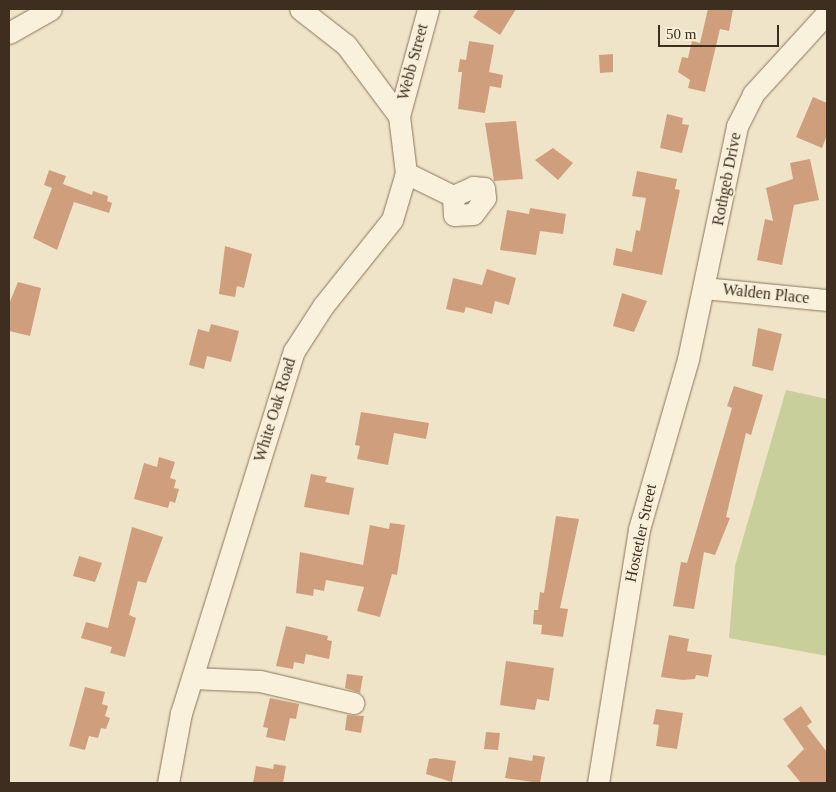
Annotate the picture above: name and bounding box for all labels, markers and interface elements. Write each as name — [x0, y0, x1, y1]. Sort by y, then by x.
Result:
scale bar — [661, 15, 782, 47]
street label: Webb Street — [394, 22, 432, 102]
text: 50 m — [666, 26, 696, 42]
street label: Rothgeb Drive — [709, 131, 745, 227]
street label: Walden Place — [722, 280, 810, 308]
street label: White Oak Road — [250, 356, 300, 464]
street label: Hostetler Street — [621, 482, 661, 584]

